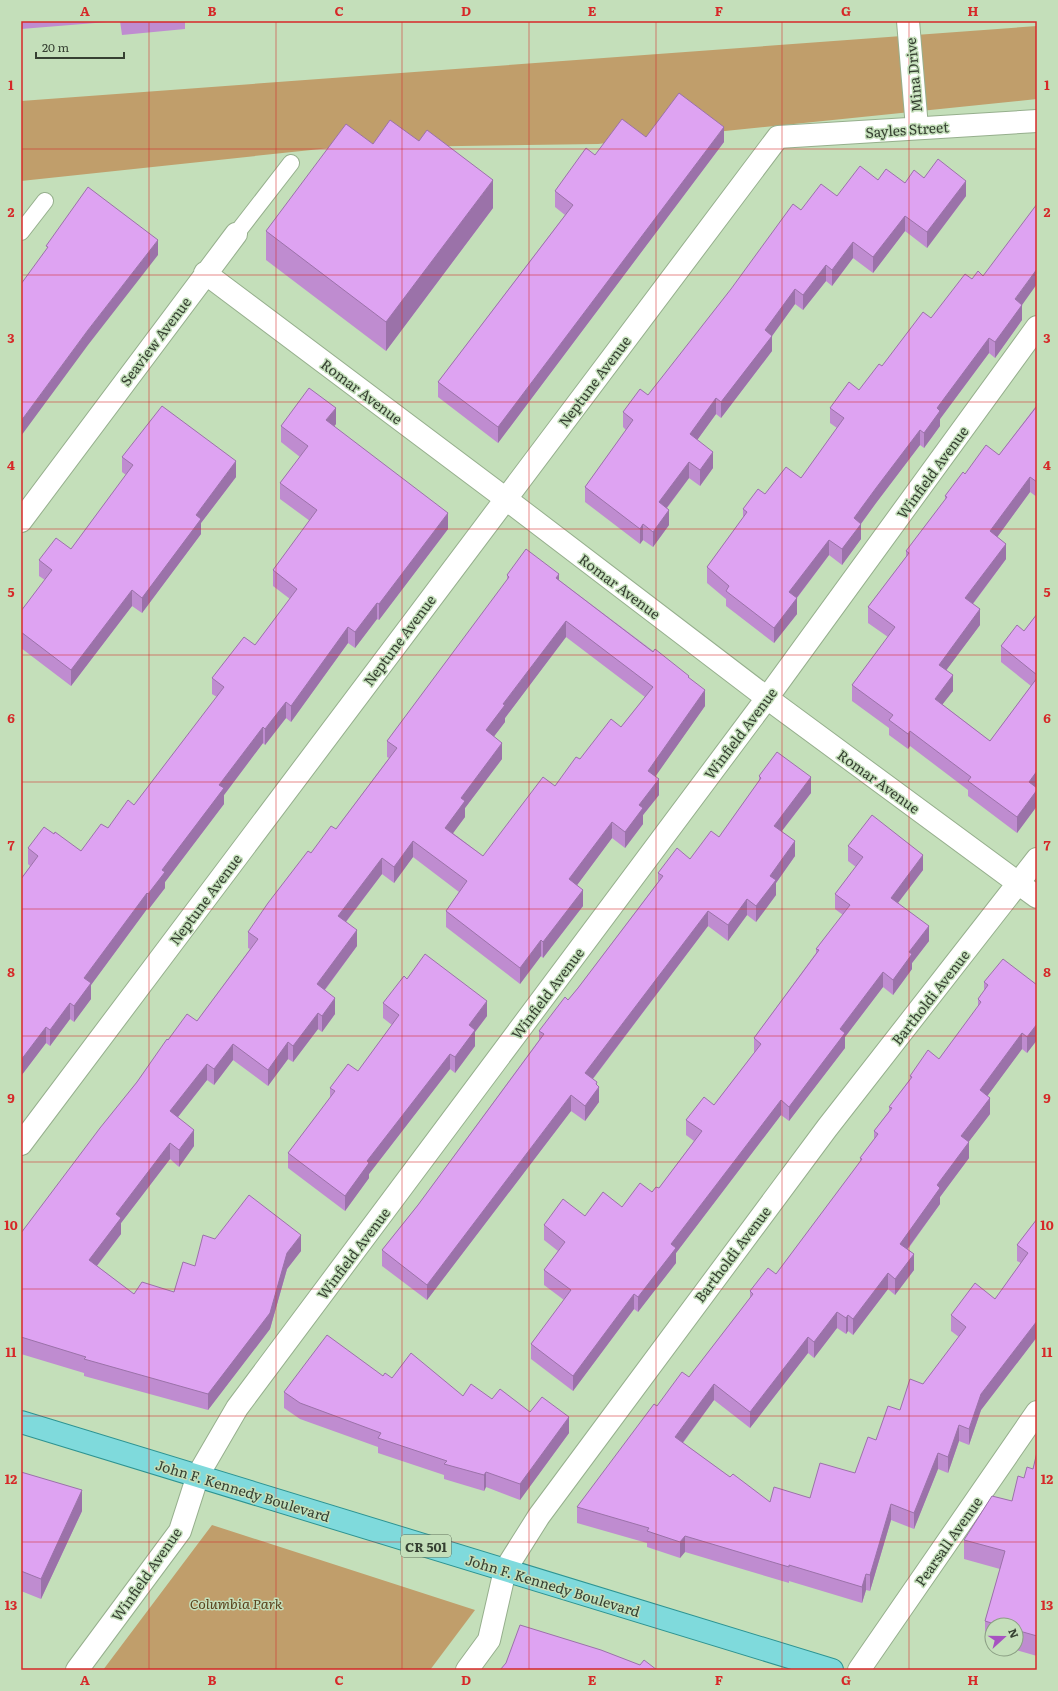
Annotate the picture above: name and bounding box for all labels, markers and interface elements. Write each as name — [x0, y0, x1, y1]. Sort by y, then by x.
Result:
text: A — [80, 1, 90, 20]
text: B — [208, 1, 217, 20]
text: C — [334, 1, 344, 20]
text: D — [461, 1, 471, 20]
text: E — [588, 1, 597, 20]
text: F — [715, 1, 723, 20]
text: G — [841, 1, 851, 20]
text: H — [968, 1, 979, 20]
scale bar — [36, 34, 124, 60]
street label: Mina Drive — [900, 37, 926, 113]
text: 20 m — [42, 38, 69, 56]
text: 1 — [8, 75, 14, 94]
text: 1 — [1044, 75, 1050, 94]
street label: Sayles Street — [865, 116, 950, 142]
text: 2 — [8, 202, 15, 221]
text: 2 — [1044, 202, 1051, 221]
street label: Seaview Avenue — [115, 292, 195, 390]
text: 3 — [7, 328, 15, 347]
text: 3 — [1043, 328, 1051, 347]
street label: Neptune Avenue — [553, 331, 635, 431]
street label: Romar Avenue — [317, 354, 407, 428]
street label: Winfield Avenue — [892, 422, 972, 522]
text: 4 — [7, 455, 15, 474]
text: 4 — [1043, 455, 1051, 474]
street label: Romar Avenue — [575, 549, 665, 623]
text: 5 — [7, 582, 15, 601]
text: 5 — [1043, 582, 1051, 601]
street label: Neptune Avenue — [358, 590, 440, 690]
street label: Winfield Avenue — [699, 683, 781, 783]
text: 6 — [7, 708, 15, 727]
text: 6 — [1043, 708, 1051, 727]
street label: Romar Avenue — [834, 744, 924, 818]
text: 7 — [7, 835, 15, 854]
text: 7 — [1043, 835, 1051, 854]
street label: Neptune Avenue — [164, 849, 246, 949]
street label: Winfield Avenue — [506, 943, 588, 1043]
street label: Bartholdi Avenue — [886, 945, 974, 1049]
text: 8 — [7, 962, 15, 981]
text: 8 — [1043, 962, 1051, 981]
text: 9 — [7, 1088, 15, 1107]
text: 9 — [1043, 1088, 1051, 1107]
street label: Bartholdi Avenue — [689, 1202, 775, 1306]
street label: Winfield Avenue — [312, 1203, 394, 1303]
text: 10 — [4, 1215, 18, 1234]
text: 10 — [1040, 1215, 1054, 1234]
text: 11 — [6, 1342, 17, 1361]
text: 11 — [1042, 1342, 1053, 1361]
street label: John F. Kennedy Boulevard — [153, 1454, 333, 1526]
text: 12 — [5, 1469, 17, 1488]
text: 12 — [1041, 1469, 1053, 1488]
street label: Pearsall Avenue — [910, 1492, 986, 1590]
street label: Winfield Avenue — [106, 1523, 186, 1625]
road number: CR 501 — [401, 1535, 451, 1557]
street label: John F. Kennedy Boulevard — [463, 1549, 643, 1621]
park label: Columbia Park — [190, 1593, 283, 1613]
text: 13 — [5, 1595, 17, 1614]
text: 13 — [1041, 1595, 1053, 1614]
north arrow — [984, 1617, 1024, 1657]
text: N — [1005, 1626, 1023, 1640]
text: A — [80, 1670, 90, 1689]
text: B — [208, 1670, 217, 1689]
text: C — [334, 1670, 344, 1689]
text: D — [461, 1670, 471, 1689]
text: E — [588, 1670, 597, 1689]
text: F — [715, 1670, 723, 1689]
text: G — [841, 1670, 851, 1689]
text: H — [968, 1670, 979, 1689]

